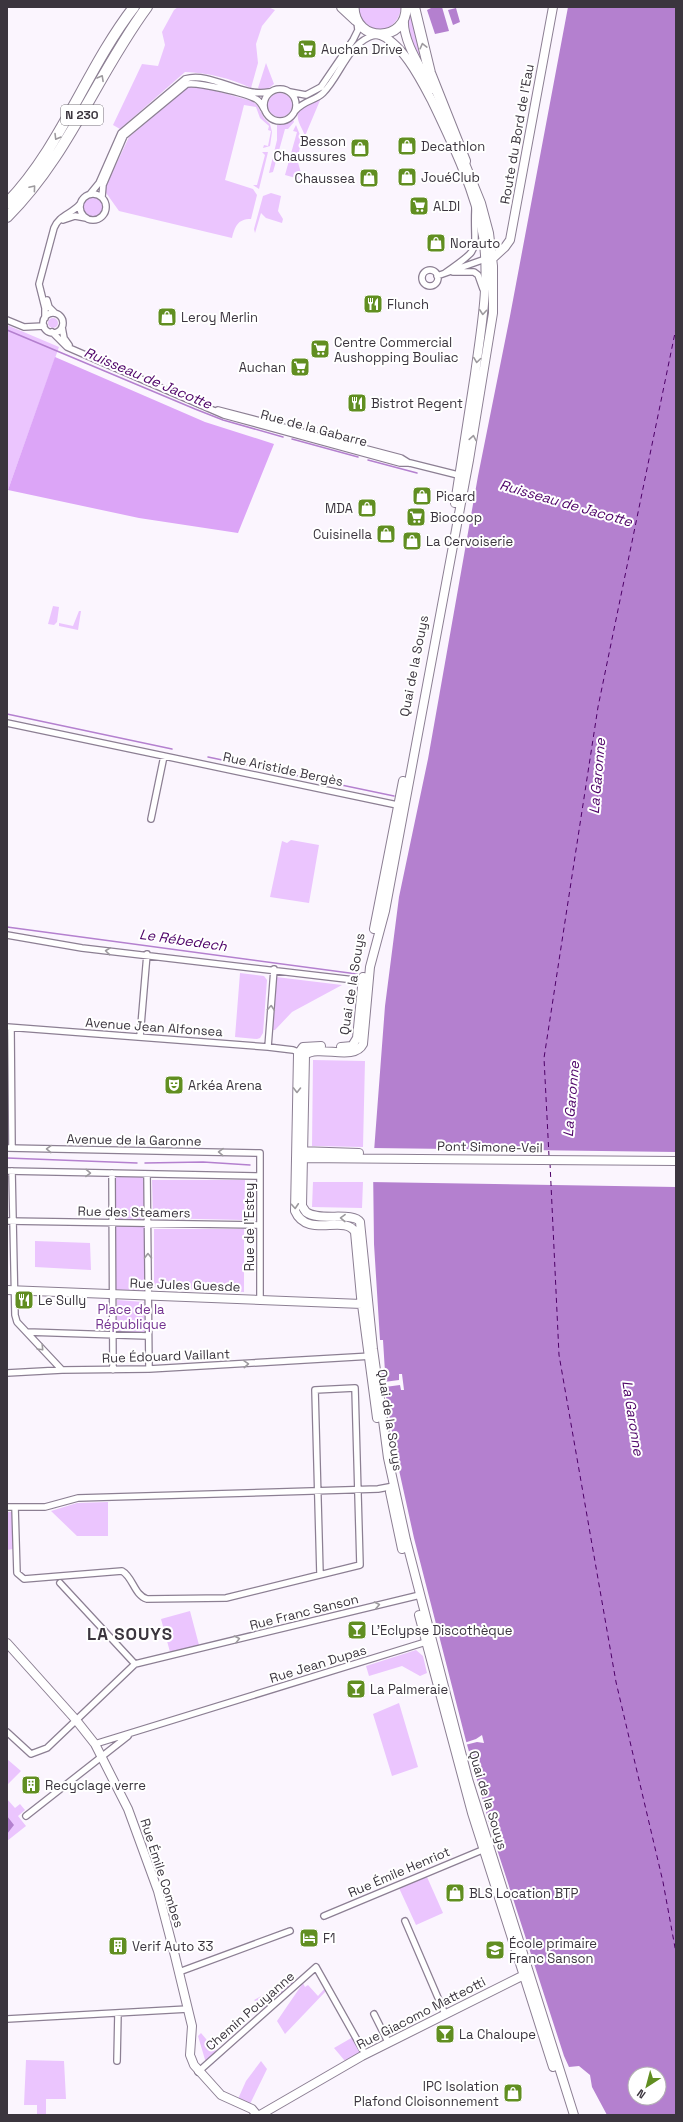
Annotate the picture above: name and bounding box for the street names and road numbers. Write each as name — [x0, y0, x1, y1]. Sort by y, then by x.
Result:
street label: Route du Bord de l'Eau — [496, 63, 538, 205]
road number: N 230 — [61, 105, 103, 125]
street label: Rue de la Gabarre — [259, 406, 369, 450]
street label: Quai de la Souys — [396, 614, 432, 718]
street label: Rue Aristide Bergès — [221, 748, 345, 790]
street label: Quai de la Souys — [336, 932, 368, 1036]
street label: Avenue Jean Alfonsea — [85, 1014, 224, 1040]
street label: Avenue de la Garonne — [66, 1130, 202, 1150]
street label: Pont Simone-Veil — [437, 1138, 543, 1156]
street label: Rue de l'Estey — [241, 1183, 258, 1271]
street label: Rue des Steamers — [77, 1203, 191, 1221]
street label: Rue Jules Guesde — [129, 1275, 241, 1295]
street label: Rue Édouard Vaillant — [102, 1345, 230, 1367]
street label: Quai de la Souys — [374, 1368, 406, 1472]
street label: Rue Franc Sanson — [248, 1590, 360, 1634]
street label: Rue Jean Dupas — [268, 1641, 369, 1687]
street label: Quai de la Souys — [465, 1748, 511, 1852]
street label: Rue Émile Combes — [136, 1816, 188, 1930]
street label: Rue Émile Henriot — [345, 1843, 453, 1901]
street label: Chemin Pouyanne — [202, 1968, 298, 2054]
street label: Rue Giacomo Matteotti — [354, 1973, 488, 2053]

